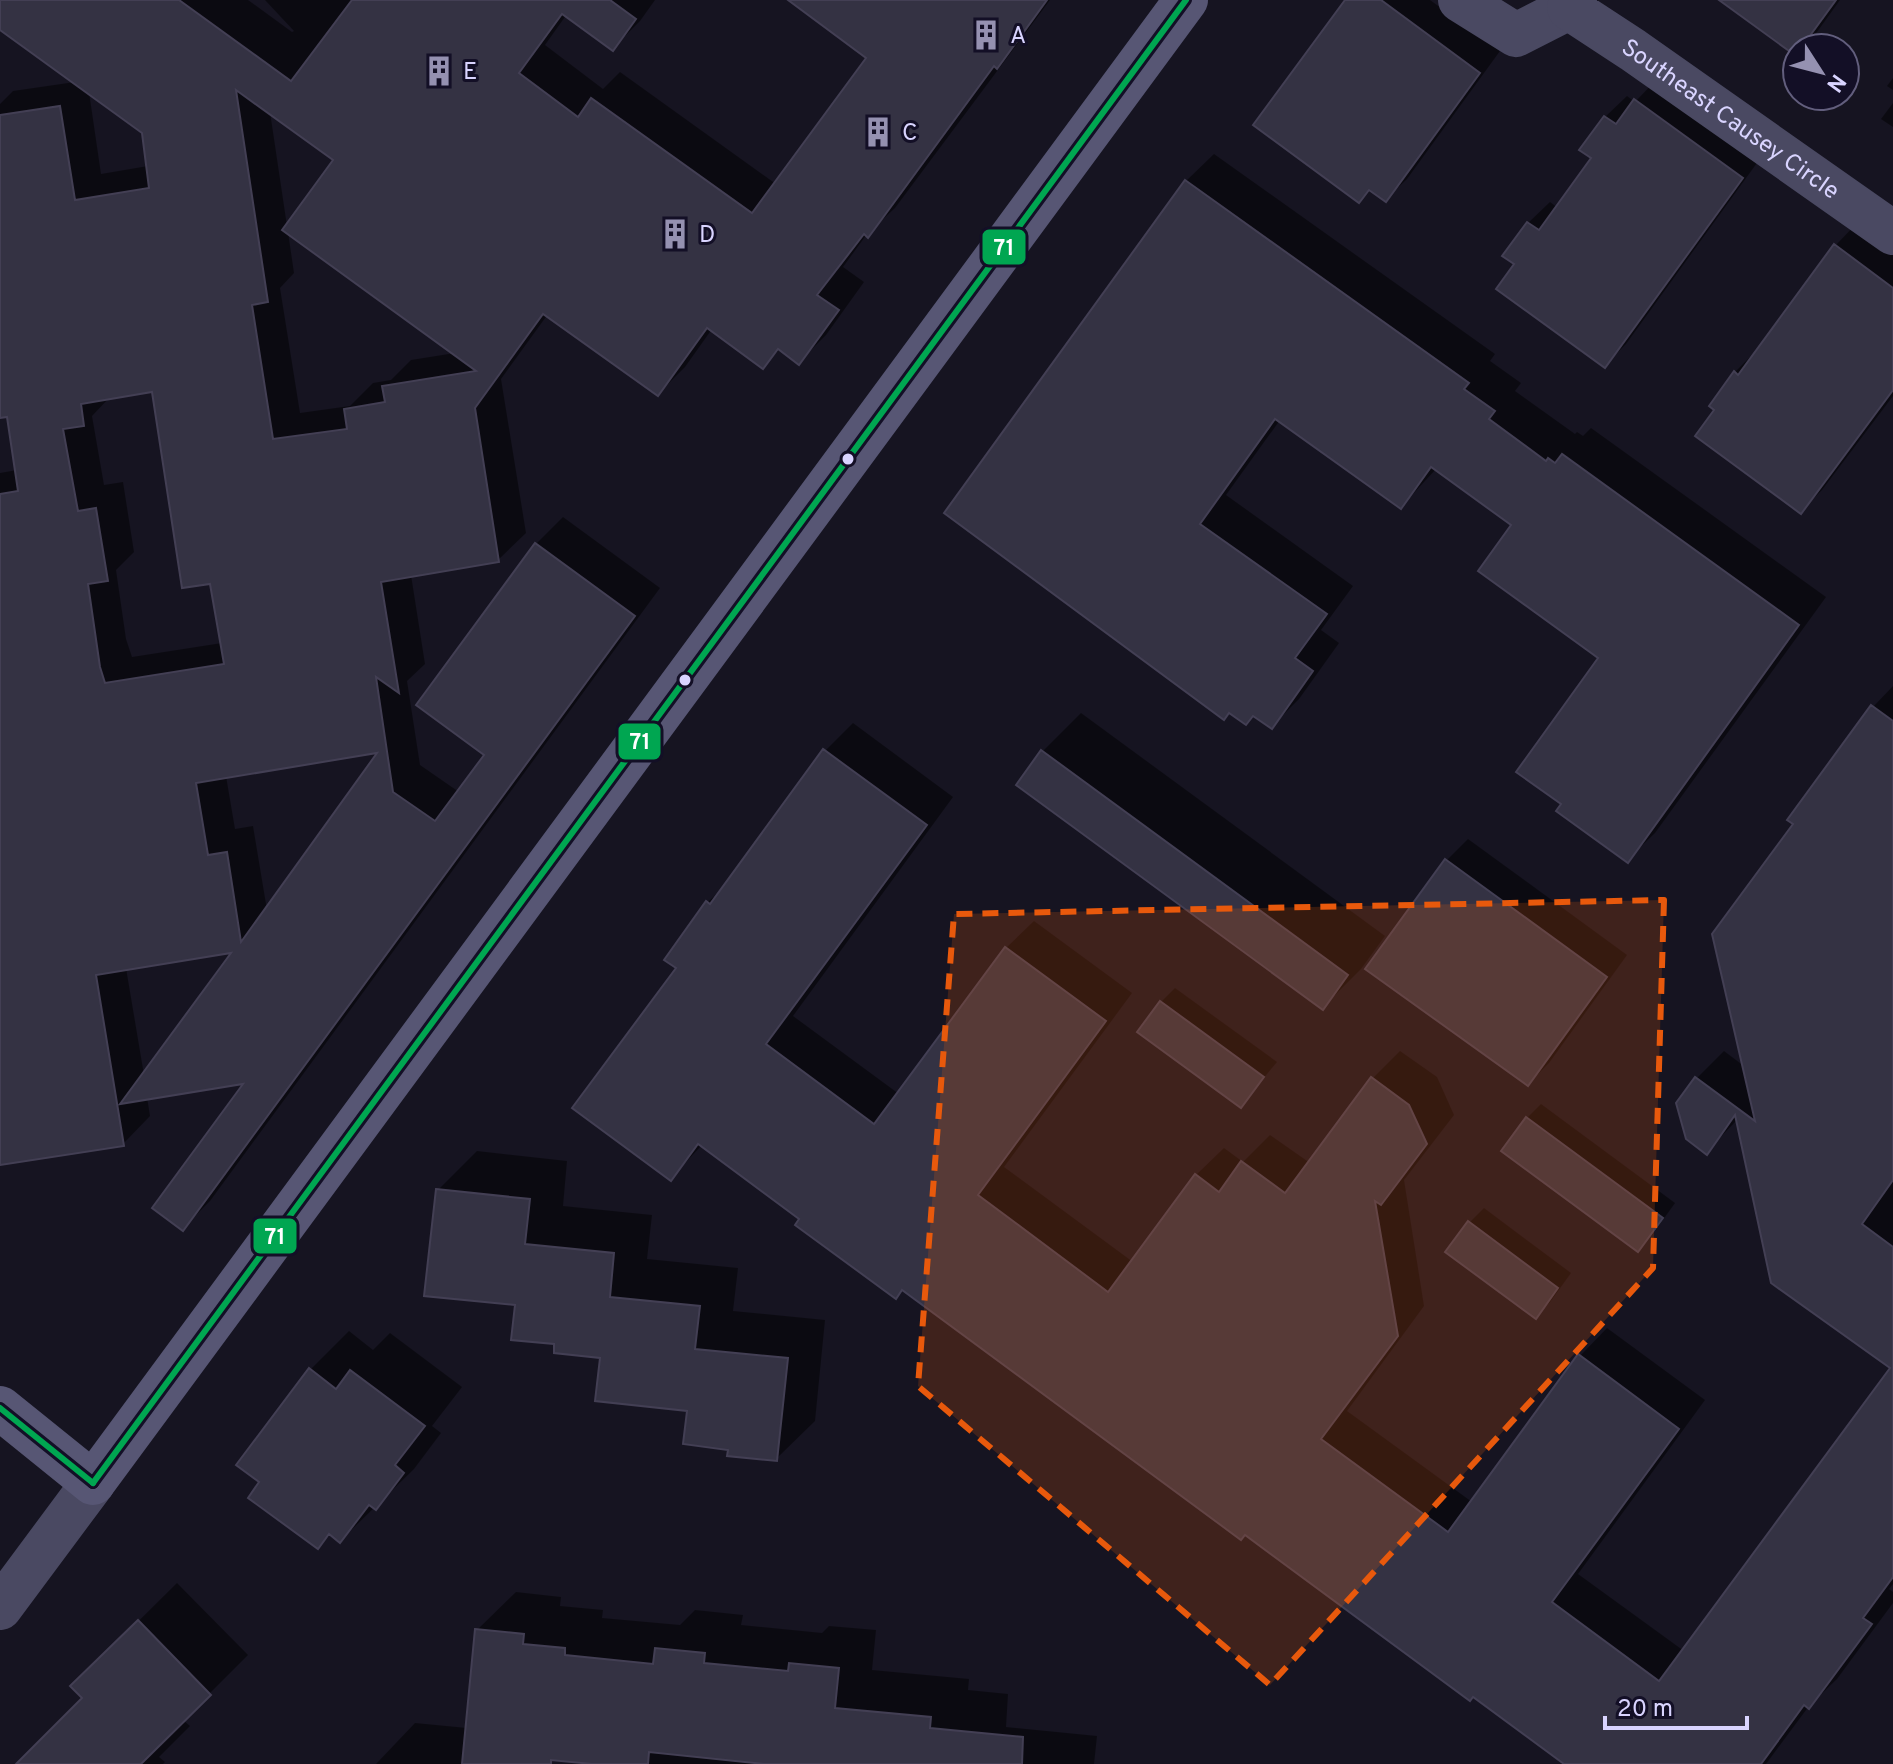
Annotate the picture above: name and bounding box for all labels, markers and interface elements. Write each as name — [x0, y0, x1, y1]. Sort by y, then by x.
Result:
building icon: A — [969, 18, 1003, 52]
place label: A — [1010, 22, 1026, 52]
north arrow — [1781, 32, 1861, 112]
street label: Southeast Causey Circle — [1615, 33, 1844, 207]
building icon: E — [422, 54, 456, 88]
place label: E — [463, 58, 477, 88]
text: N — [1820, 68, 1851, 97]
building icon: C — [861, 115, 895, 149]
place label: C — [902, 119, 918, 149]
building icon: D — [658, 217, 692, 251]
place label: D — [699, 221, 715, 251]
line badge: 71 — [981, 228, 1027, 266]
text: 71 — [994, 236, 1015, 263]
unlabelled marker — [840, 451, 856, 467]
unlabelled marker — [677, 672, 693, 688]
line badge: 71 — [617, 722, 662, 761]
text: 71 — [630, 730, 651, 757]
line badge: 71 — [252, 1217, 298, 1255]
text: 71 — [265, 1225, 286, 1252]
scale bar — [1605, 1680, 1747, 1730]
text: 20 m — [1617, 1695, 1673, 1725]

